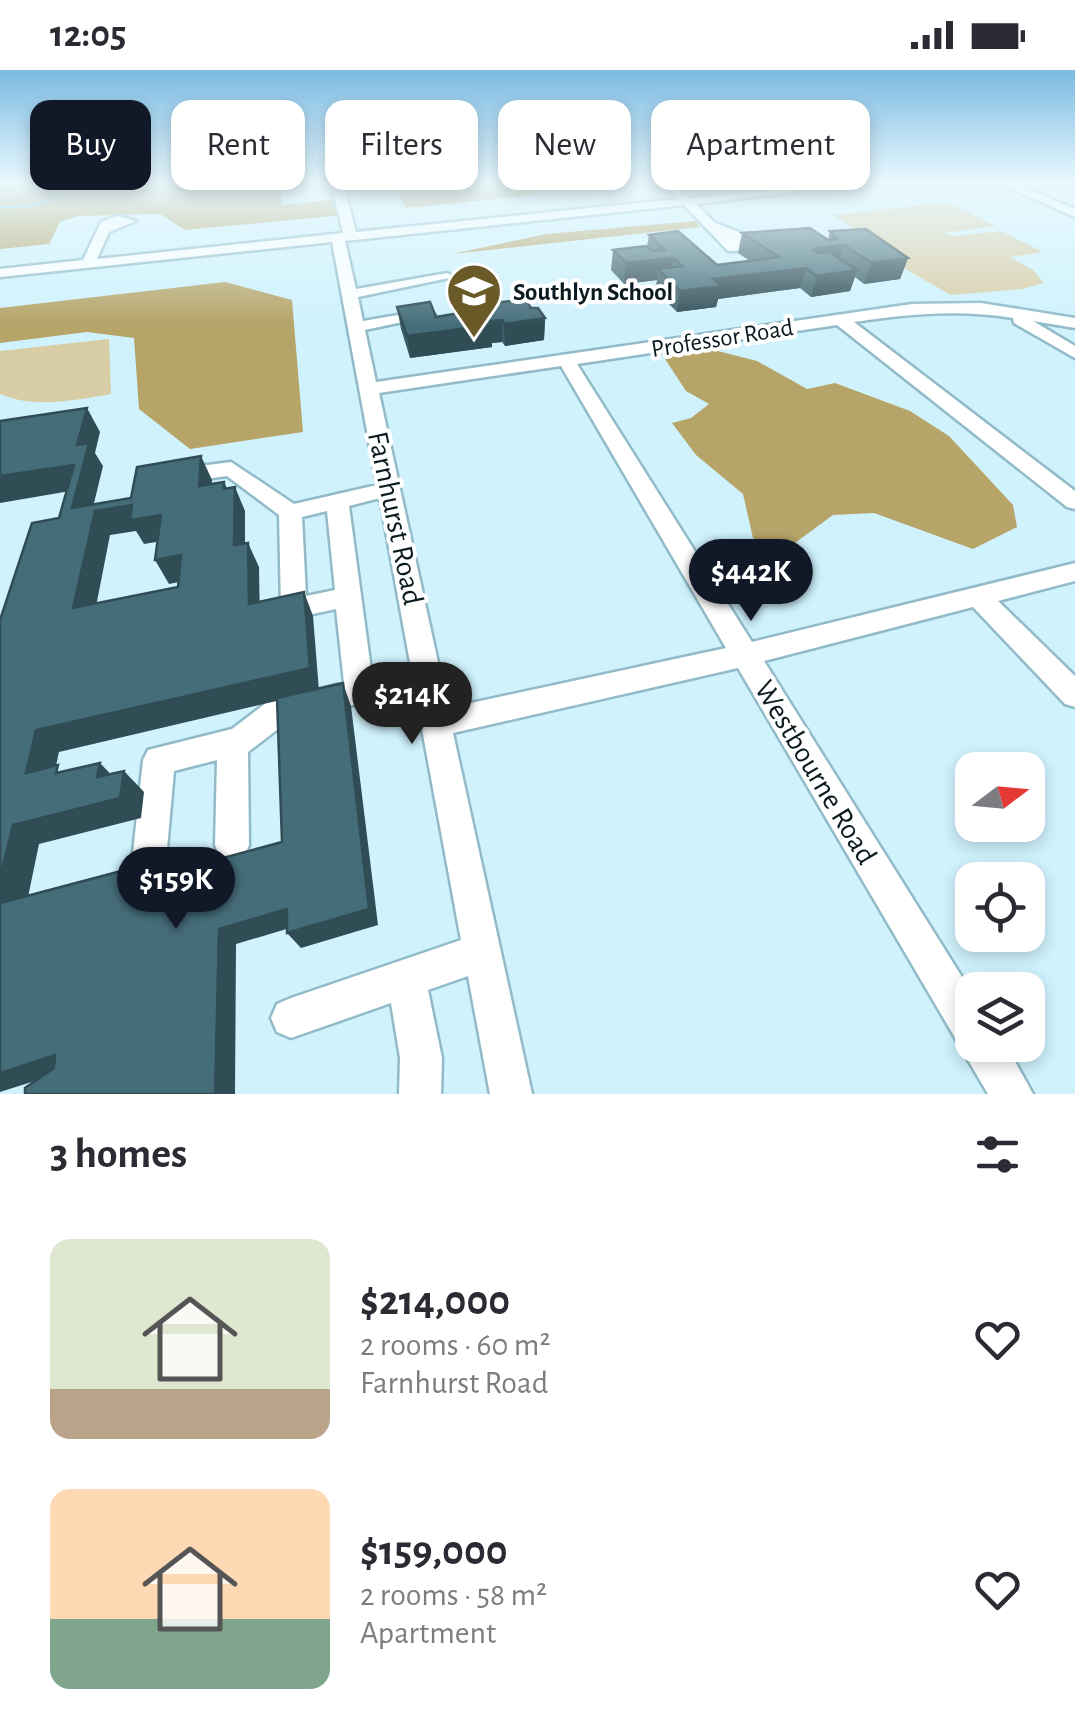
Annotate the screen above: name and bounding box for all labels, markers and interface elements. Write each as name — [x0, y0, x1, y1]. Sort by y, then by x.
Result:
text: 12:05 — [50, 16, 127, 54]
chip: Buy — [30, 100, 151, 190]
chip: Rent — [171, 100, 305, 190]
chip: Filters — [325, 100, 478, 190]
chip: New — [498, 100, 631, 190]
chip: Apartment — [651, 100, 870, 190]
school or university icon: Southlyn School — [444, 261, 504, 340]
place label: Southlyn School — [513, 280, 673, 305]
street label: Professor Road — [649, 315, 795, 362]
street label: Farnhurst Road — [362, 429, 428, 608]
pin: $442K — [681, 539, 821, 624]
text: $442K — [711, 555, 791, 587]
pin: $214K — [342, 662, 482, 747]
street label: Westbourne Road — [749, 675, 882, 870]
text: $214K — [374, 678, 450, 710]
north arrow — [955, 752, 1045, 842]
map controls — [955, 752, 1045, 1062]
pin: $159K — [106, 847, 246, 932]
button: locate — [955, 862, 1045, 952]
text: $159K — [139, 863, 213, 895]
button: layers — [955, 972, 1045, 1062]
icon: filters — [970, 1127, 1025, 1182]
text: 3 homes — [50, 1133, 187, 1175]
icon: home — [130, 1279, 250, 1399]
text: $214,000 — [360, 1280, 510, 1322]
icon: heart — [970, 1312, 1025, 1367]
text: 2 rooms · 60 m² — [360, 1329, 551, 1361]
text: Farnhurst Road — [360, 1367, 548, 1399]
icon: home — [130, 1529, 250, 1649]
text: $159,000 — [360, 1530, 508, 1572]
icon: heart — [970, 1562, 1025, 1617]
text: 2 rooms · 58 m² — [360, 1579, 547, 1611]
text: Apartment — [360, 1617, 496, 1649]

